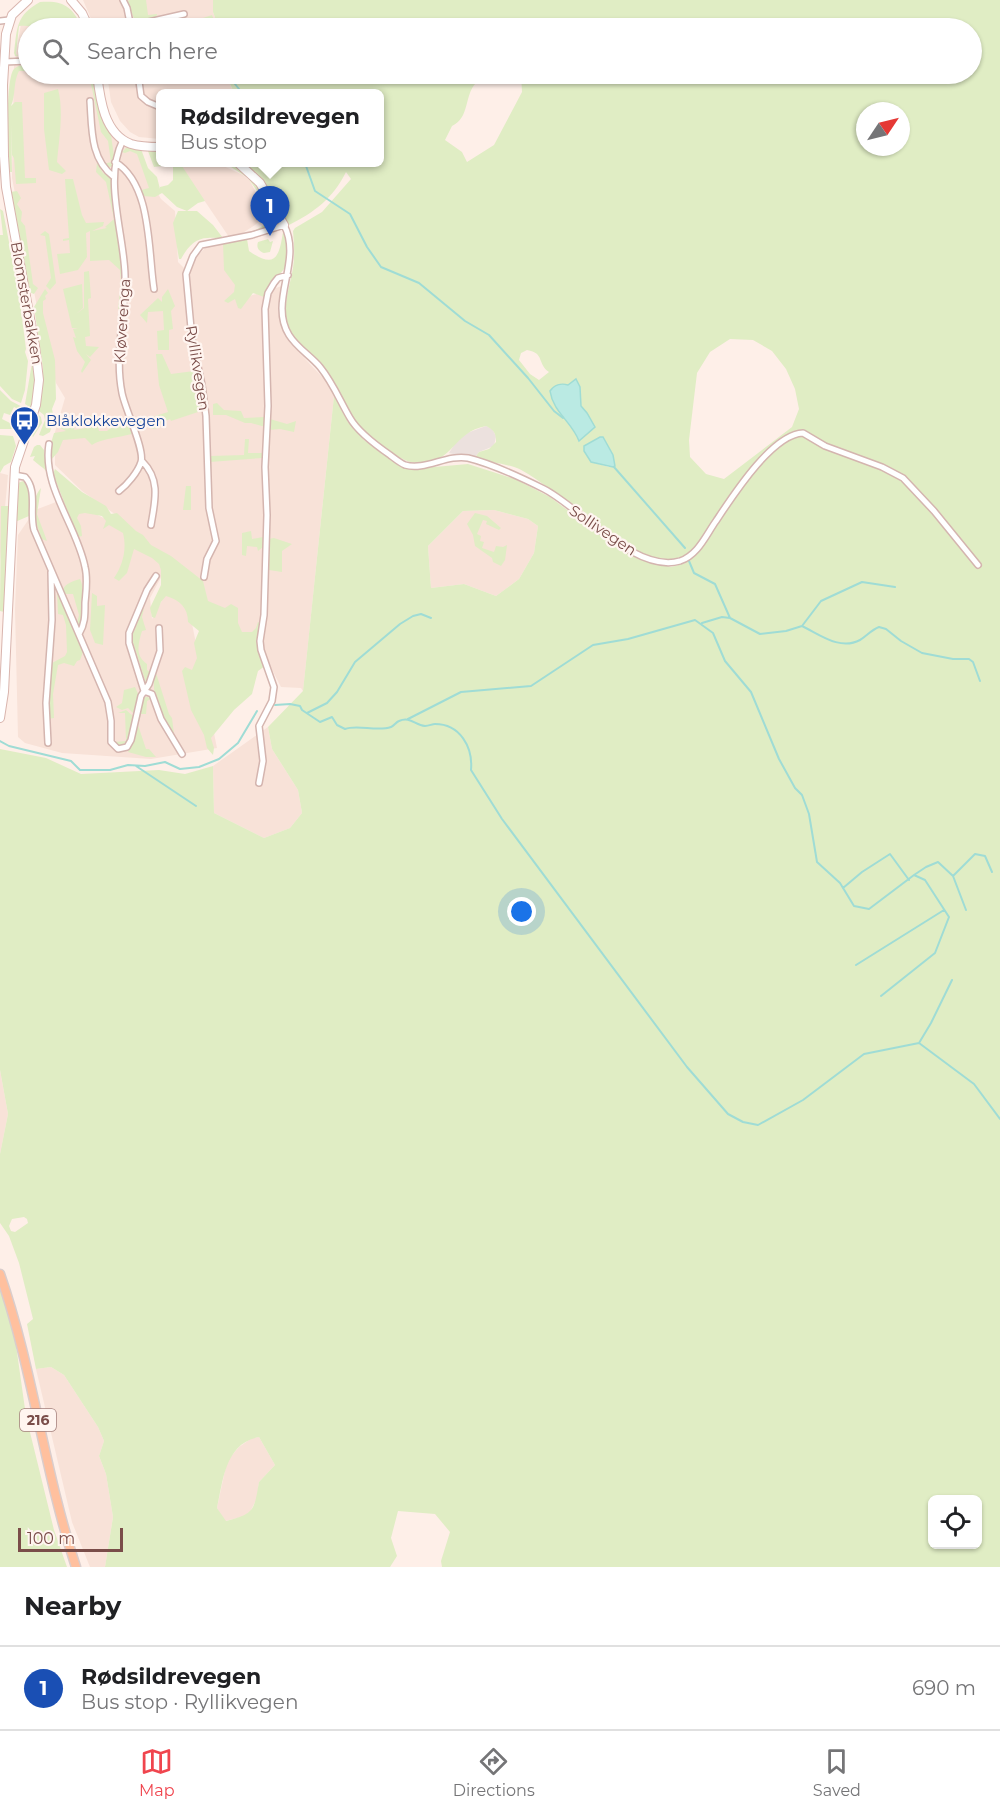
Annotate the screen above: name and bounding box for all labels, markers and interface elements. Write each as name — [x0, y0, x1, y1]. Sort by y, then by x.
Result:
search box — [18, 18, 982, 84]
icon: search — [39, 35, 72, 68]
text: Search here — [87, 38, 218, 65]
popup — [156, 89, 384, 167]
north arrow — [856, 102, 910, 156]
text: Rødsildrevegen — [180, 103, 360, 130]
text: Bus stop — [180, 130, 267, 154]
pin: 1 — [250, 186, 290, 236]
street label: Blomsterbakken — [7, 240, 47, 366]
street label: Kløverenga — [110, 278, 134, 364]
street label: Ryllikvegen — [182, 324, 214, 412]
bus stop icon: Blåklokkevegen — [9, 404, 41, 446]
place label: Blåklokkevegen — [46, 411, 166, 430]
street label: Sollivegen — [566, 501, 640, 559]
your location — [507, 897, 536, 926]
road number: 216 — [20, 1409, 56, 1431]
map controls — [928, 1495, 982, 1549]
button: locate — [928, 1495, 982, 1549]
scale bar — [18, 1525, 123, 1552]
text: 100 m — [27, 1529, 75, 1548]
text: Nearby — [24, 1590, 121, 1622]
text: Rødsildrevegen — [81, 1663, 261, 1690]
text: 1 — [40, 1676, 47, 1700]
text: 690 m — [912, 1676, 976, 1700]
text: Bus stop · Ryllikvegen — [81, 1690, 298, 1714]
tab: Map — [139, 1745, 175, 1800]
tab: Directions — [453, 1745, 535, 1800]
tab: Saved — [813, 1745, 861, 1800]

